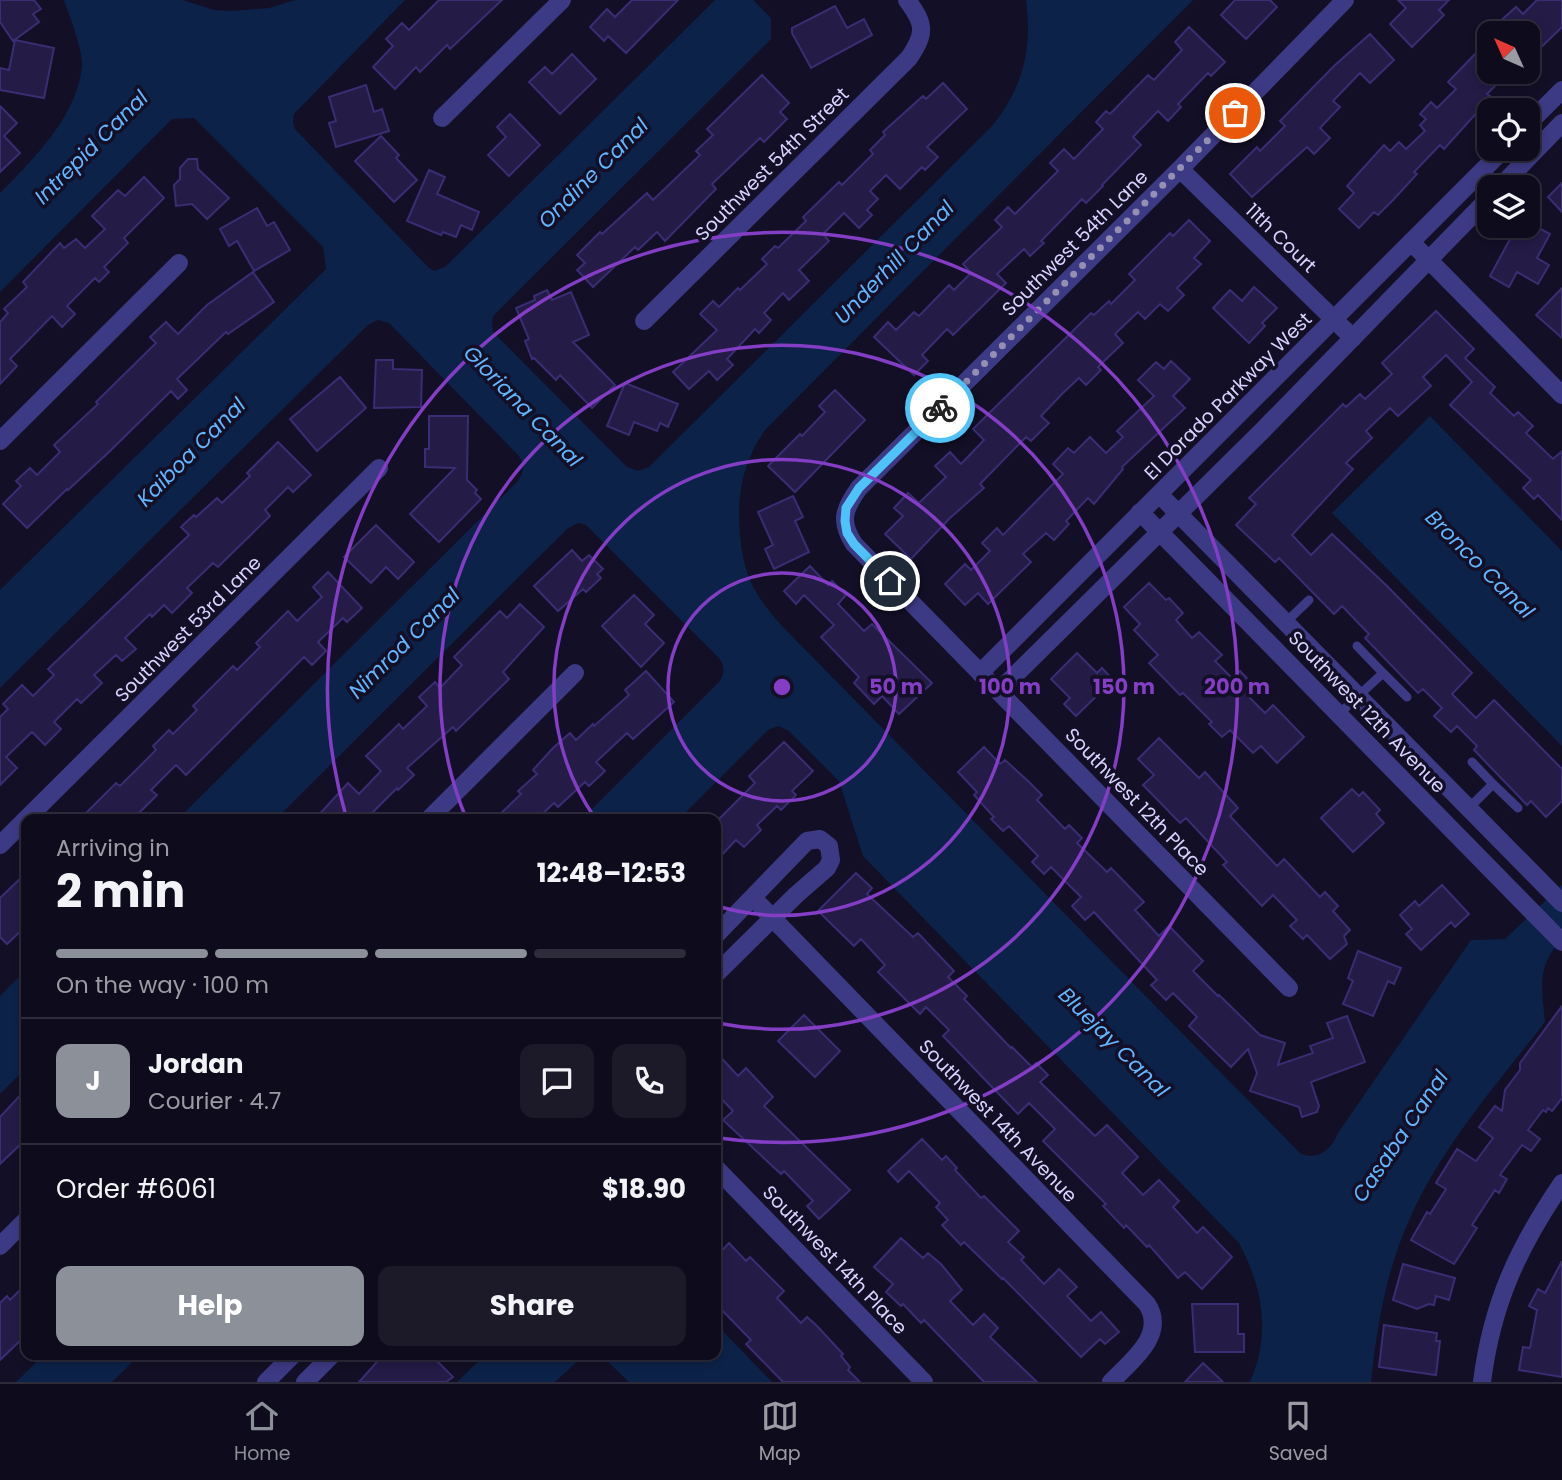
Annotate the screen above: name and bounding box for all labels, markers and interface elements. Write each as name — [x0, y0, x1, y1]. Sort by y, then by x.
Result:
north arrow — [1477, 21, 1540, 84]
map controls — [1477, 21, 1540, 238]
street label: Southwest 54th Street — [689, 81, 855, 247]
water label: Intrepid Canal — [28, 83, 155, 210]
pin — [1205, 83, 1265, 143]
icon: bag — [1216, 94, 1254, 132]
button: locate — [1477, 98, 1540, 161]
water label: Ondine Canal — [531, 111, 655, 235]
street label: Southwest 54th Lane — [996, 164, 1154, 322]
button: layers — [1477, 175, 1540, 238]
water label: Underhill Canal — [828, 193, 961, 330]
street label: 11th Court — [1239, 197, 1323, 279]
street label: El Dorado Parkway West — [1138, 306, 1318, 486]
water label: Gloriana Canal — [457, 339, 589, 474]
courier — [905, 373, 975, 443]
icon: bike — [921, 389, 959, 427]
water label: Kaiboa Canal — [130, 391, 252, 513]
water label: Bronco Canal — [1419, 503, 1541, 625]
street label: Southwest 53rd Lane — [109, 550, 267, 708]
pin — [860, 551, 920, 611]
icon: home — [871, 562, 909, 600]
water label: Nimrod Canal — [342, 580, 467, 705]
street label: Southwest 12th Avenue — [1282, 625, 1452, 799]
text: 50 m — [869, 672, 923, 701]
text: 100 m — [979, 672, 1041, 701]
text: 150 m — [1093, 672, 1155, 701]
text: 200 m — [1204, 672, 1270, 701]
centre of rings — [770, 675, 794, 699]
street label: Southwest 12th Place — [1059, 722, 1215, 882]
text: Arriving in — [56, 832, 170, 864]
text: 12:48–12:53 — [537, 855, 686, 891]
text: 2 min — [56, 859, 185, 923]
text: On the way · 100 m — [56, 969, 269, 1001]
water label: Bluejay Canal — [1052, 980, 1176, 1104]
street label: Southwest 14th Avenue — [913, 1033, 1083, 1209]
button: chat — [520, 1044, 594, 1118]
button: phone — [612, 1044, 686, 1118]
text: Jordan — [148, 1046, 244, 1082]
text: J — [85, 1063, 101, 1099]
water label: Casaba Canal — [1345, 1064, 1455, 1208]
text: Courier · 4.7 — [148, 1085, 281, 1117]
text: Order #6061 — [56, 1171, 216, 1207]
text: $18.90 — [602, 1171, 686, 1207]
street label: Southwest 14th Place — [757, 1179, 913, 1341]
button: Help — [56, 1266, 364, 1346]
button: Share — [378, 1266, 686, 1346]
tab: Home — [234, 1397, 291, 1468]
tab: Map — [759, 1397, 801, 1468]
tab: Saved — [1269, 1397, 1328, 1468]

